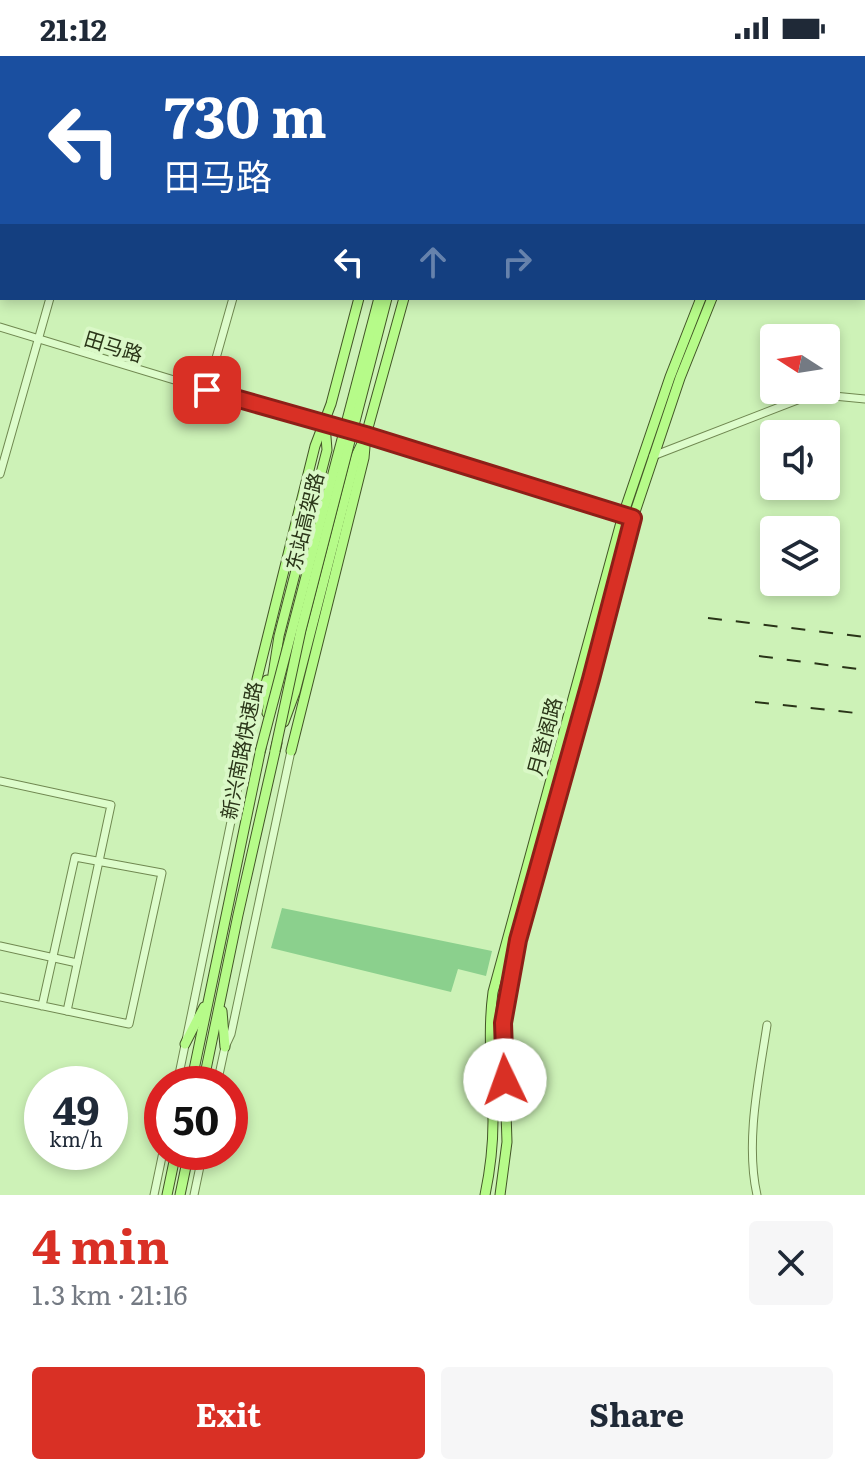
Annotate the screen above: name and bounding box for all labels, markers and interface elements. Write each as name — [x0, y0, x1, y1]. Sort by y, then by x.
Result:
text: 21:12 — [40, 6, 107, 50]
text: 730 m — [164, 72, 327, 155]
icon: left — [32, 88, 136, 192]
text: 田马路 — [164, 148, 272, 201]
icon: left — [327, 240, 371, 284]
icon: ahead — [411, 240, 455, 284]
icon: right — [495, 240, 539, 284]
street label: 田马路 — [81, 322, 147, 368]
north arrow — [760, 324, 840, 404]
map controls — [760, 324, 840, 596]
pin — [173, 356, 241, 424]
icon: arrive — [185, 368, 229, 412]
button: sound — [760, 420, 840, 500]
street label: 东站高架路 — [276, 469, 330, 573]
button: layers — [760, 516, 840, 596]
street label: 新兴南路快速路 — [212, 678, 268, 822]
street label: 月登阁路 — [518, 693, 568, 779]
position arrow — [463, 1038, 547, 1122]
speed limit sign: 50 — [144, 1066, 248, 1170]
text: 49 — [52, 1078, 100, 1137]
text: km/h — [49, 1123, 103, 1153]
text: 4 min — [32, 1208, 169, 1279]
button: close — [749, 1221, 833, 1305]
text: 1.3 km · 21:16 — [32, 1274, 187, 1313]
button: Exit — [32, 1367, 425, 1459]
button: Share — [441, 1367, 833, 1459]

